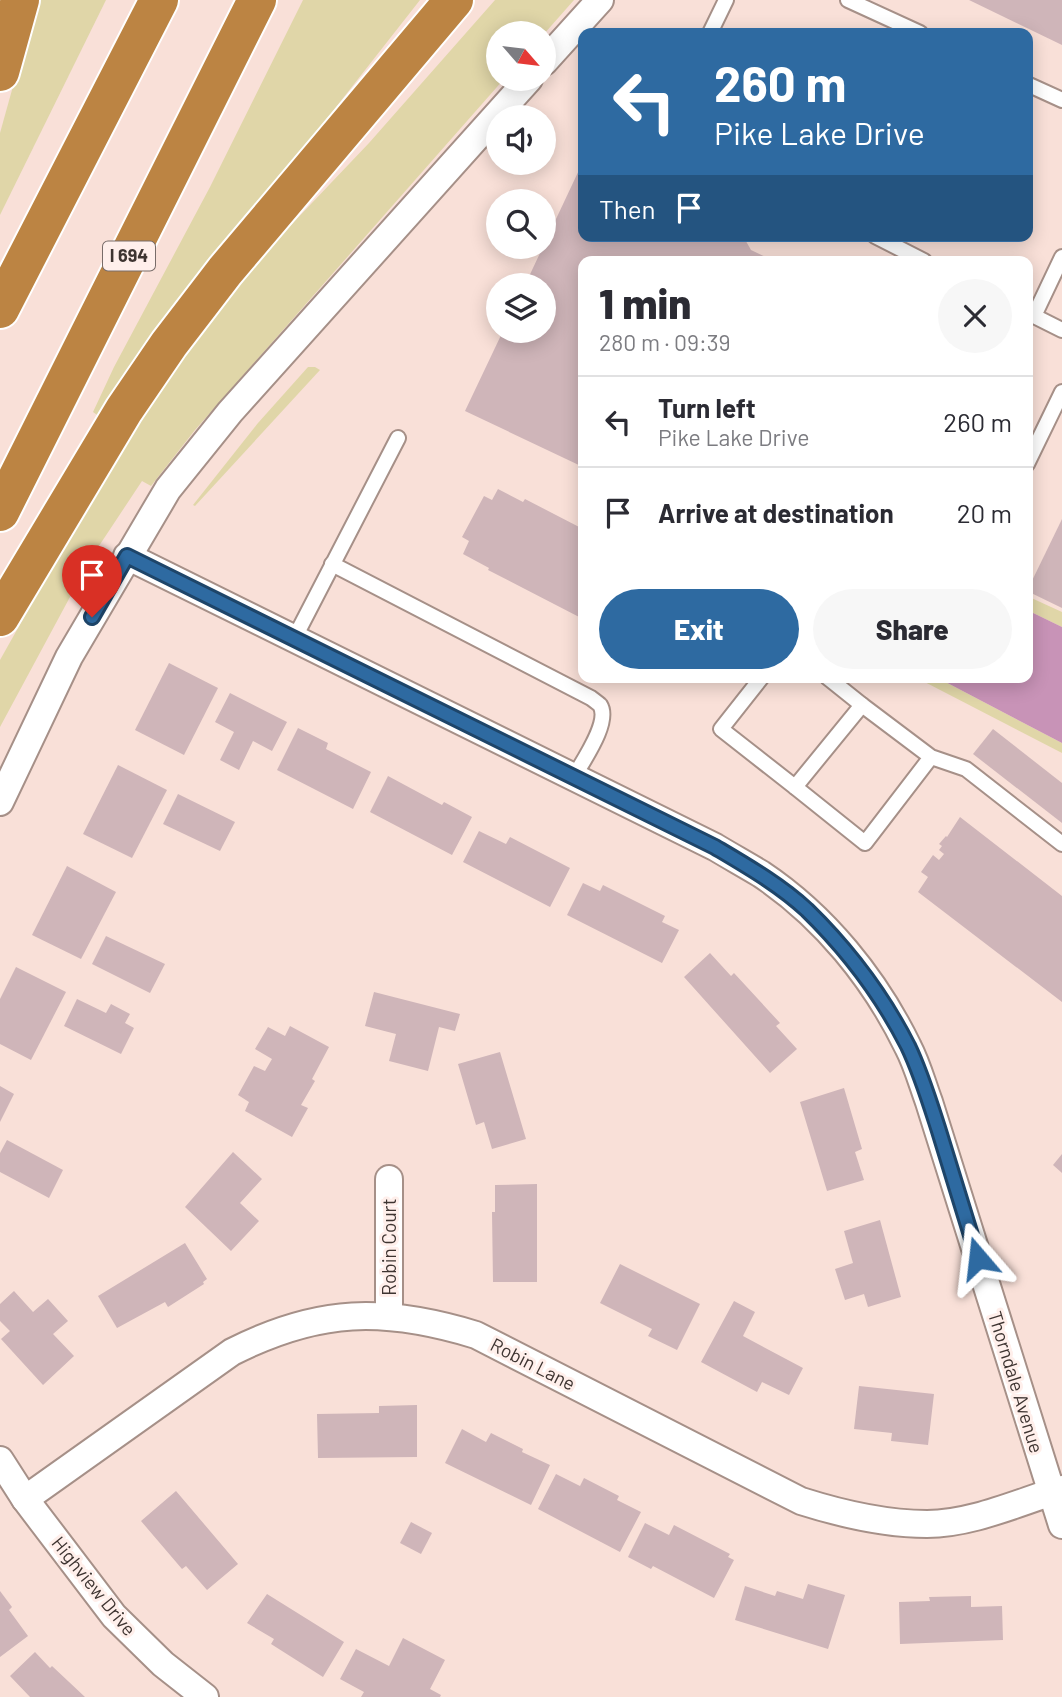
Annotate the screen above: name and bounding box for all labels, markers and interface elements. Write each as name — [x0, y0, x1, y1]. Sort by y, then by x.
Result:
north arrow — [486, 21, 556, 91]
map controls — [486, 21, 556, 343]
text: 260 m — [714, 53, 846, 112]
icon: left — [599, 56, 690, 147]
button: sound — [486, 105, 556, 175]
text: Pike Lake Drive — [714, 113, 925, 151]
button: search — [486, 189, 556, 259]
icon: arrive — [670, 189, 708, 227]
text: Then — [599, 193, 656, 224]
road number: I 694 — [103, 242, 155, 270]
button: layers — [486, 273, 556, 343]
text: 1 min — [599, 277, 691, 327]
button: close — [938, 279, 1012, 353]
text: 280 m · 09:39 — [599, 328, 731, 356]
text: Turn left — [658, 392, 756, 423]
icon: left — [599, 403, 637, 441]
text: 260 m — [943, 406, 1012, 437]
text: Pike Lake Drive — [658, 423, 809, 451]
icon: arrive — [599, 494, 637, 532]
text: Arrive at destination — [658, 497, 894, 528]
text: 20 m — [957, 497, 1012, 528]
pin — [62, 545, 122, 617]
icon: arrive — [73, 556, 111, 594]
button: Exit — [599, 589, 799, 669]
button: Share — [813, 589, 1012, 669]
street label: Robin Court — [377, 1198, 400, 1296]
position arrow — [941, 1221, 1015, 1295]
street label: Thorndale Avenue — [984, 1308, 1049, 1456]
street label: Robin Lane — [487, 1332, 579, 1395]
street label: Highview Drive — [47, 1531, 141, 1640]

